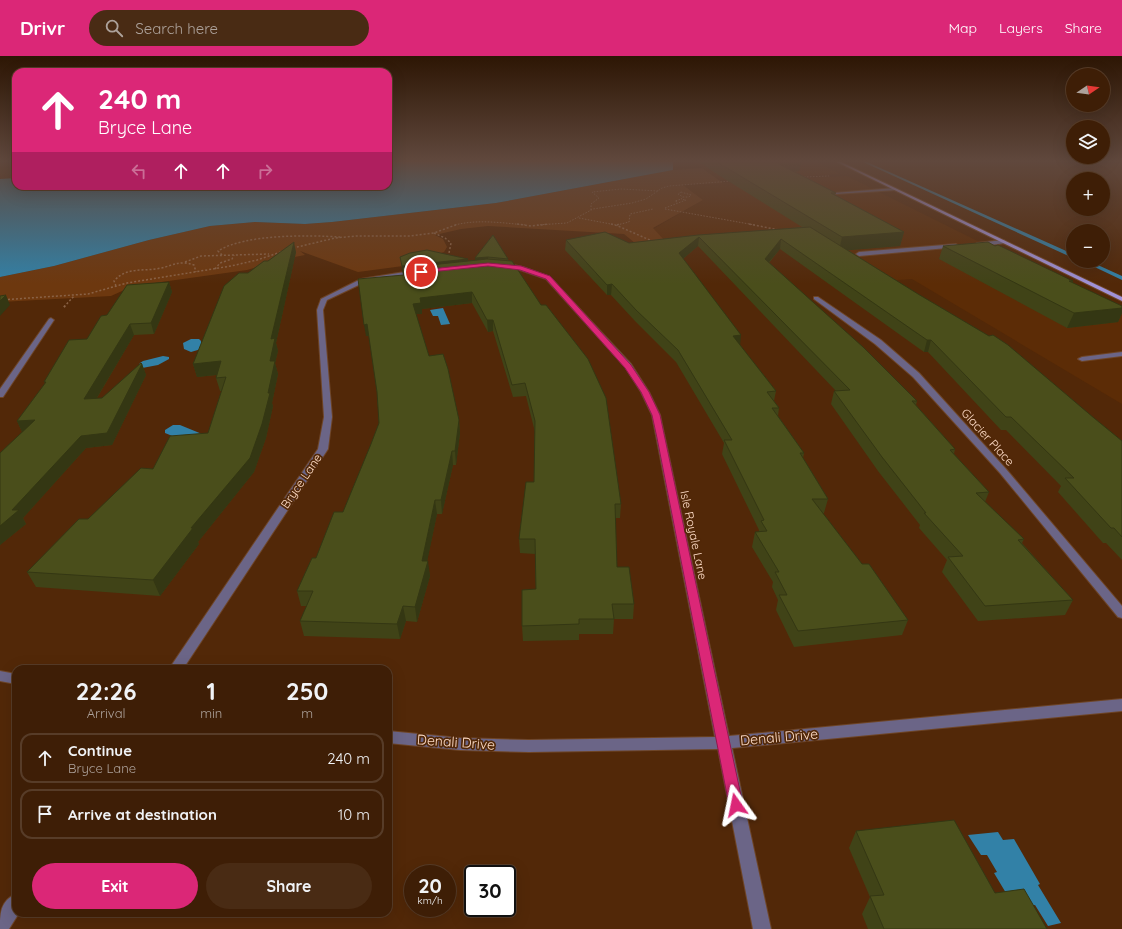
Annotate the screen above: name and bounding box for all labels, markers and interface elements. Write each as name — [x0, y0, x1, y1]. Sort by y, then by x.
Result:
search box — [89, 10, 369, 46]
text: Drivr — [20, 16, 65, 40]
icon: search — [103, 17, 125, 39]
text: Search here — [135, 19, 218, 38]
text: Map — [948, 19, 977, 37]
text: Layers — [999, 19, 1043, 37]
text: Share — [1065, 19, 1102, 37]
north arrow — [1066, 68, 1110, 112]
map controls — [1066, 68, 1110, 268]
text: 240 m — [98, 81, 181, 116]
icon: ahead — [32, 84, 84, 136]
text: Bryce Lane — [98, 116, 192, 139]
button: layers — [1066, 120, 1110, 164]
icon: left — [128, 160, 150, 182]
icon: ahead — [170, 160, 192, 182]
icon: ahead — [212, 160, 234, 182]
icon: right — [254, 160, 276, 182]
button: + — [1066, 172, 1110, 216]
button: − — [1066, 224, 1110, 268]
pin — [404, 255, 438, 289]
icon: arrive — [410, 261, 432, 283]
street label: Glacier Place — [958, 405, 1018, 469]
street label: Bryce Lane — [277, 451, 325, 511]
street label: Isle Royale Lane — [677, 489, 711, 581]
text: 22:26 — [76, 676, 137, 706]
text: 1 — [207, 676, 216, 706]
text: 250 — [286, 676, 328, 706]
text: Arrival — [87, 705, 126, 721]
text: min — [200, 705, 222, 721]
text: m — [301, 705, 313, 721]
street label: Denali Drive — [739, 725, 819, 749]
street label: Denali Drive — [416, 730, 496, 754]
text: Continue — [68, 741, 132, 760]
icon: ahead — [34, 747, 56, 769]
text: 240 m — [327, 749, 370, 768]
text: Bryce Lane — [68, 760, 136, 776]
position arrow — [715, 784, 757, 826]
icon: arrive — [34, 803, 56, 825]
text: Arrive at destination — [68, 805, 217, 824]
text: 10 m — [338, 805, 370, 824]
button: Exit — [32, 863, 198, 909]
button: Share — [206, 863, 372, 909]
speed limit sign: 30 — [464, 865, 516, 917]
text: 20 — [418, 873, 442, 898]
text: km/h — [417, 894, 443, 907]

